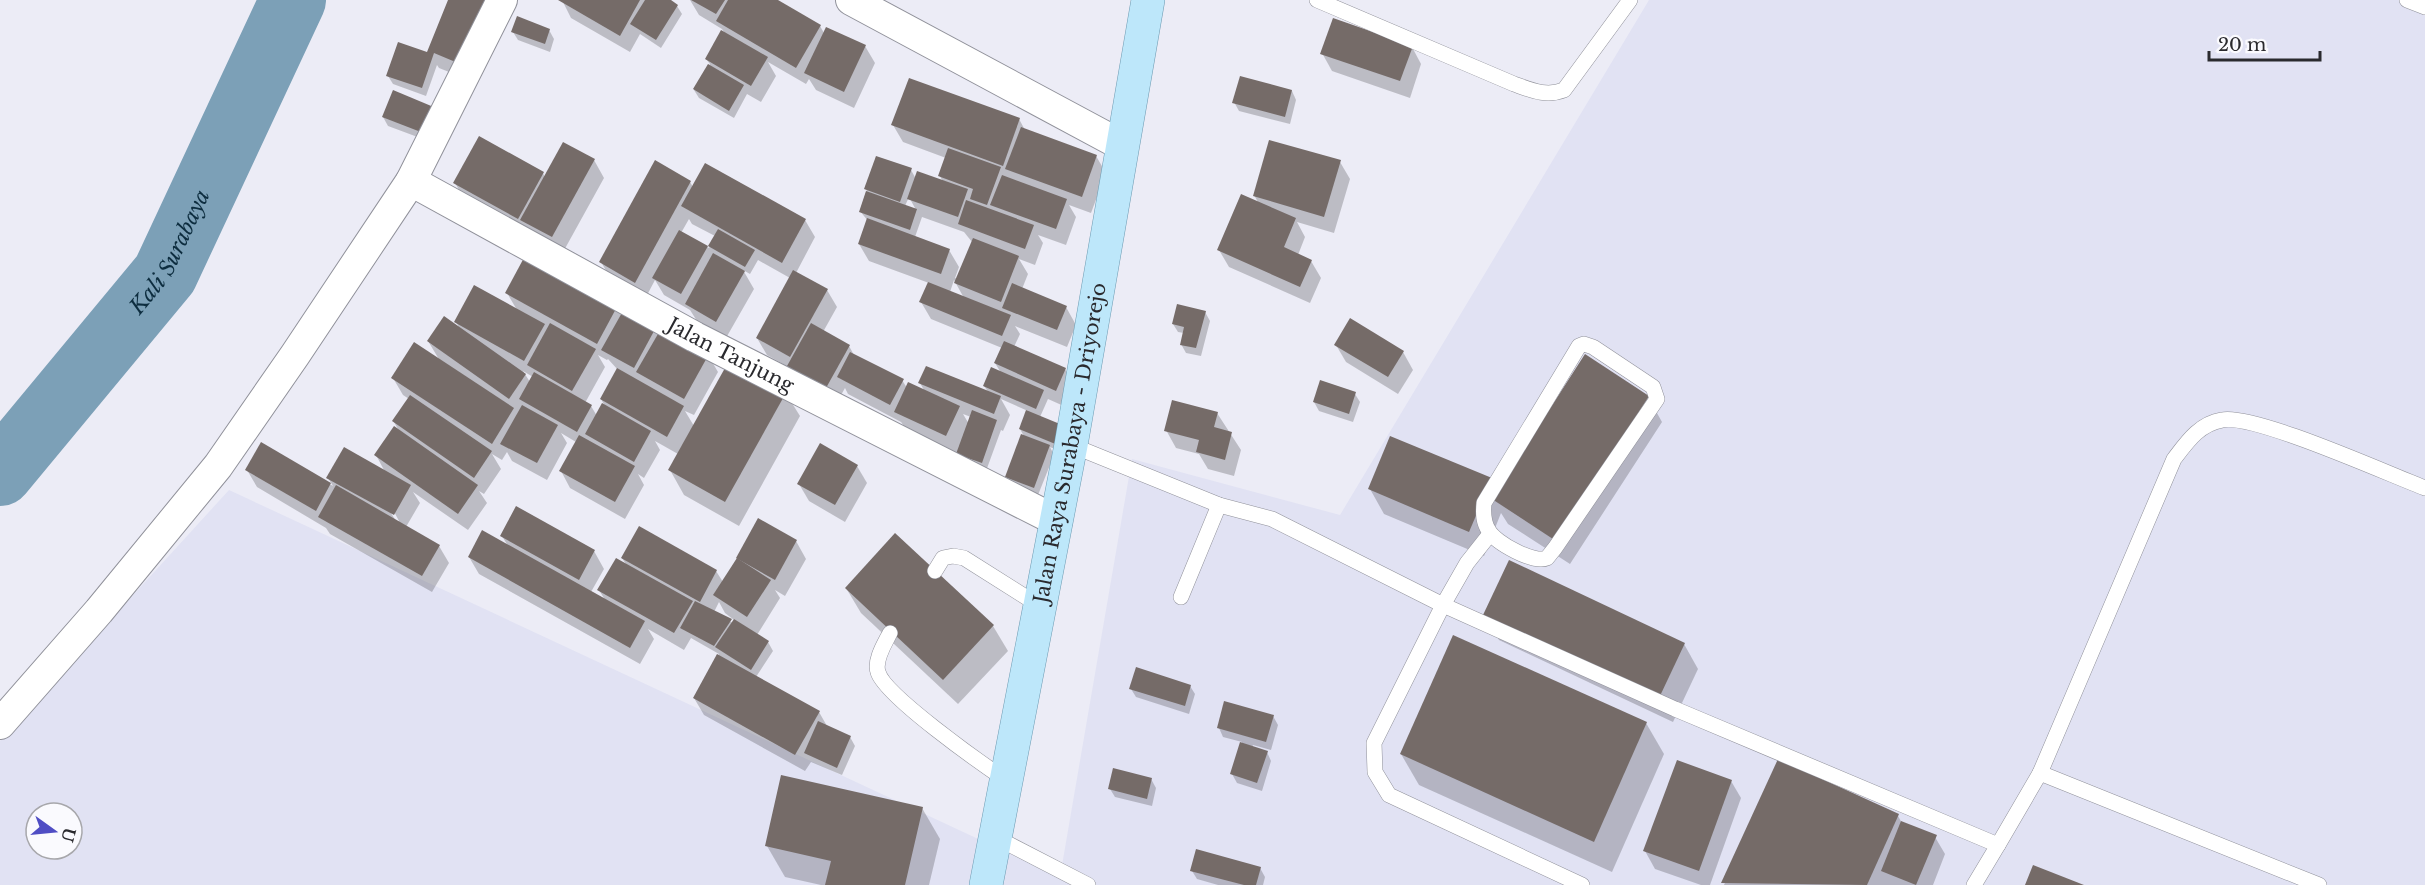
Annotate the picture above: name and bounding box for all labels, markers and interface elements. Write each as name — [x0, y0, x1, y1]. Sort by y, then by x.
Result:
scale bar — [2209, 24, 2320, 62]
text: 20 m — [2218, 34, 2266, 56]
water label: Kali Surabaya — [123, 186, 215, 320]
street label: Jalan Raya Surabaya - Driyorejo — [1028, 281, 1111, 608]
street label: Jalan Tanjung — [661, 311, 799, 398]
north arrow — [24, 801, 84, 861]
text: U — [57, 825, 80, 844]

